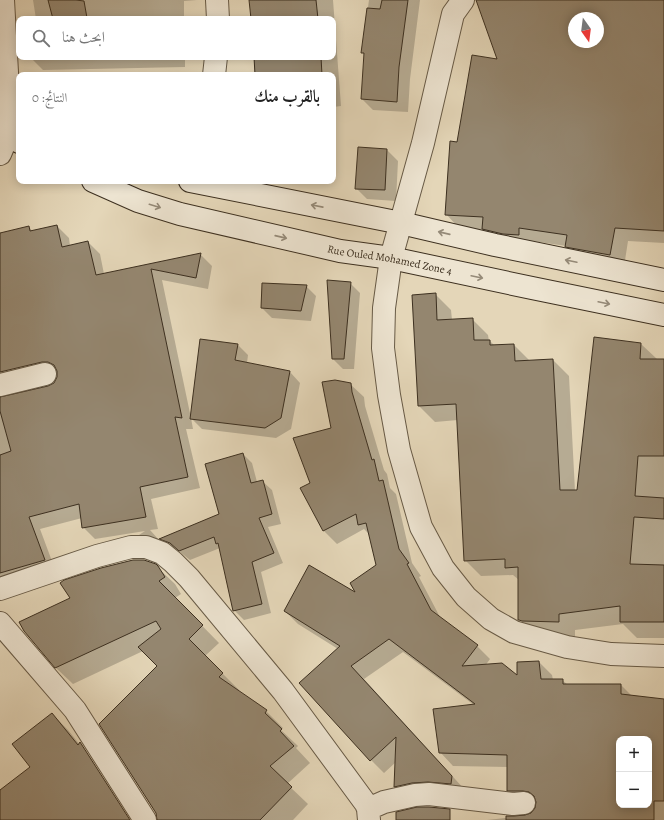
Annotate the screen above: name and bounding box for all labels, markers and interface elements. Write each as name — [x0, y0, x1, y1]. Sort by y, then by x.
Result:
north arrow — [568, 12, 604, 48]
search box — [16, 16, 336, 60]
icon: search — [30, 27, 52, 49]
text: ابحث هنا — [62, 27, 105, 47]
text: بالقرب منك — [254, 85, 320, 108]
text: النتائج: 0 — [32, 89, 67, 106]
one-way arrow — [311, 202, 324, 210]
one-way arrow — [148, 203, 161, 210]
one-way arrow — [438, 228, 451, 236]
one-way arrow — [274, 234, 287, 242]
street label: Rue Ouled Mohamed Zone 4 — [326, 241, 453, 278]
one-way arrow — [565, 256, 578, 264]
one-way arrow — [470, 273, 483, 281]
one-way arrow — [597, 300, 610, 308]
map controls — [616, 736, 652, 808]
button: + — [616, 736, 652, 772]
button: − — [616, 772, 652, 808]

